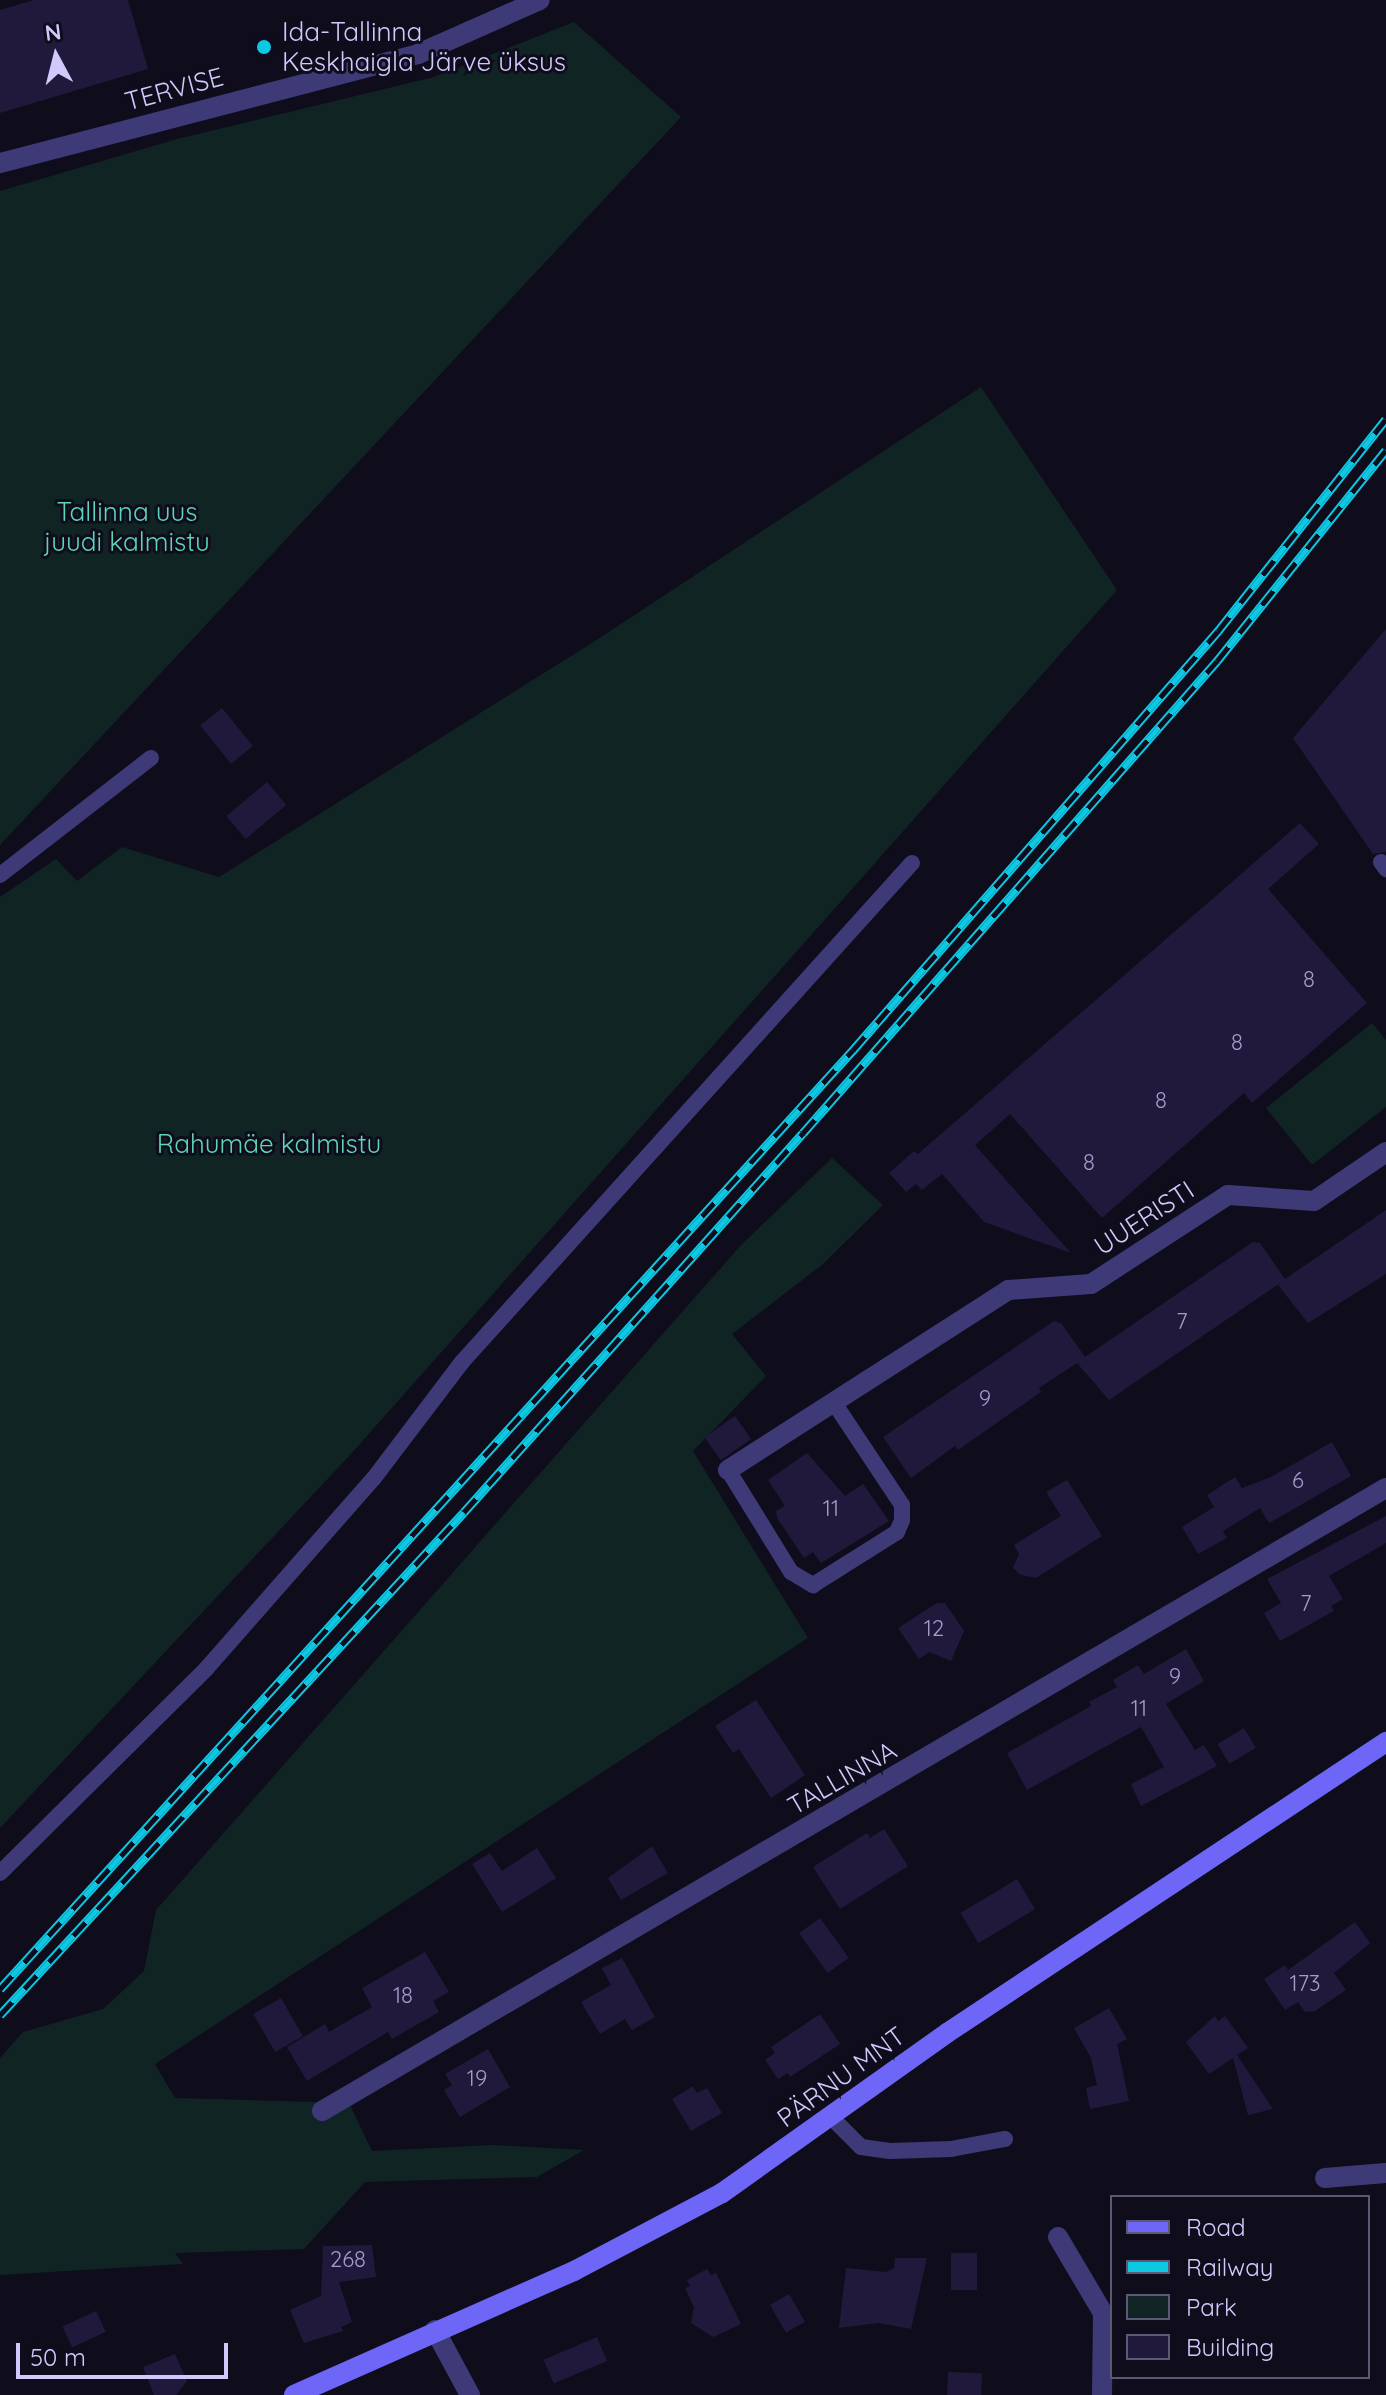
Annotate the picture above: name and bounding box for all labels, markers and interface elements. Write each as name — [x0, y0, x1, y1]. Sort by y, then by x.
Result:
north arrow — [16, 16, 96, 96]
place label: Ida-Tallinna Keskhaigla Järve üksus — [282, 16, 566, 78]
text: N — [43, 17, 63, 47]
marker: Ida-Tallinna Keskhaigla Järve üksus — [253, 36, 275, 58]
street label: TERVISE — [121, 61, 227, 117]
park label: Tallinna uus juudi kalmistu — [44, 496, 210, 558]
house number: 8 — [1303, 967, 1315, 993]
house number: 8 — [1231, 1030, 1243, 1056]
house number: 8 — [1155, 1088, 1167, 1114]
park label: Rahumäe kalmistu — [157, 1128, 381, 1160]
house number: 8 — [1083, 1150, 1095, 1176]
street label: UUERISTI — [1088, 1174, 1200, 1262]
house number: 7 — [1176, 1309, 1188, 1335]
house number: 9 — [979, 1386, 991, 1412]
house number: 6 — [1292, 1468, 1304, 1494]
house number: 11 — [823, 1496, 839, 1522]
house number: 7 — [1300, 1591, 1312, 1617]
house number: 12 — [924, 1616, 944, 1642]
house number: 9 — [1169, 1664, 1181, 1690]
house number: 11 — [1131, 1696, 1147, 1722]
street label: TALLINNA — [782, 1734, 902, 1822]
house number: 173 — [1290, 1971, 1320, 1997]
house number: 18 — [393, 1983, 413, 2009]
street label: PÄRNU MNT — [771, 2020, 911, 2134]
house number: 19 — [467, 2066, 487, 2092]
legend — [1110, 2195, 1370, 2379]
text: Road — [1186, 2212, 1246, 2242]
house number: 268 — [330, 2247, 366, 2273]
text: Railway — [1186, 2252, 1273, 2282]
text: Park — [1186, 2292, 1237, 2322]
scale bar — [20, 2327, 232, 2377]
text: Building — [1186, 2332, 1274, 2362]
text: 50 m — [30, 2342, 86, 2372]

